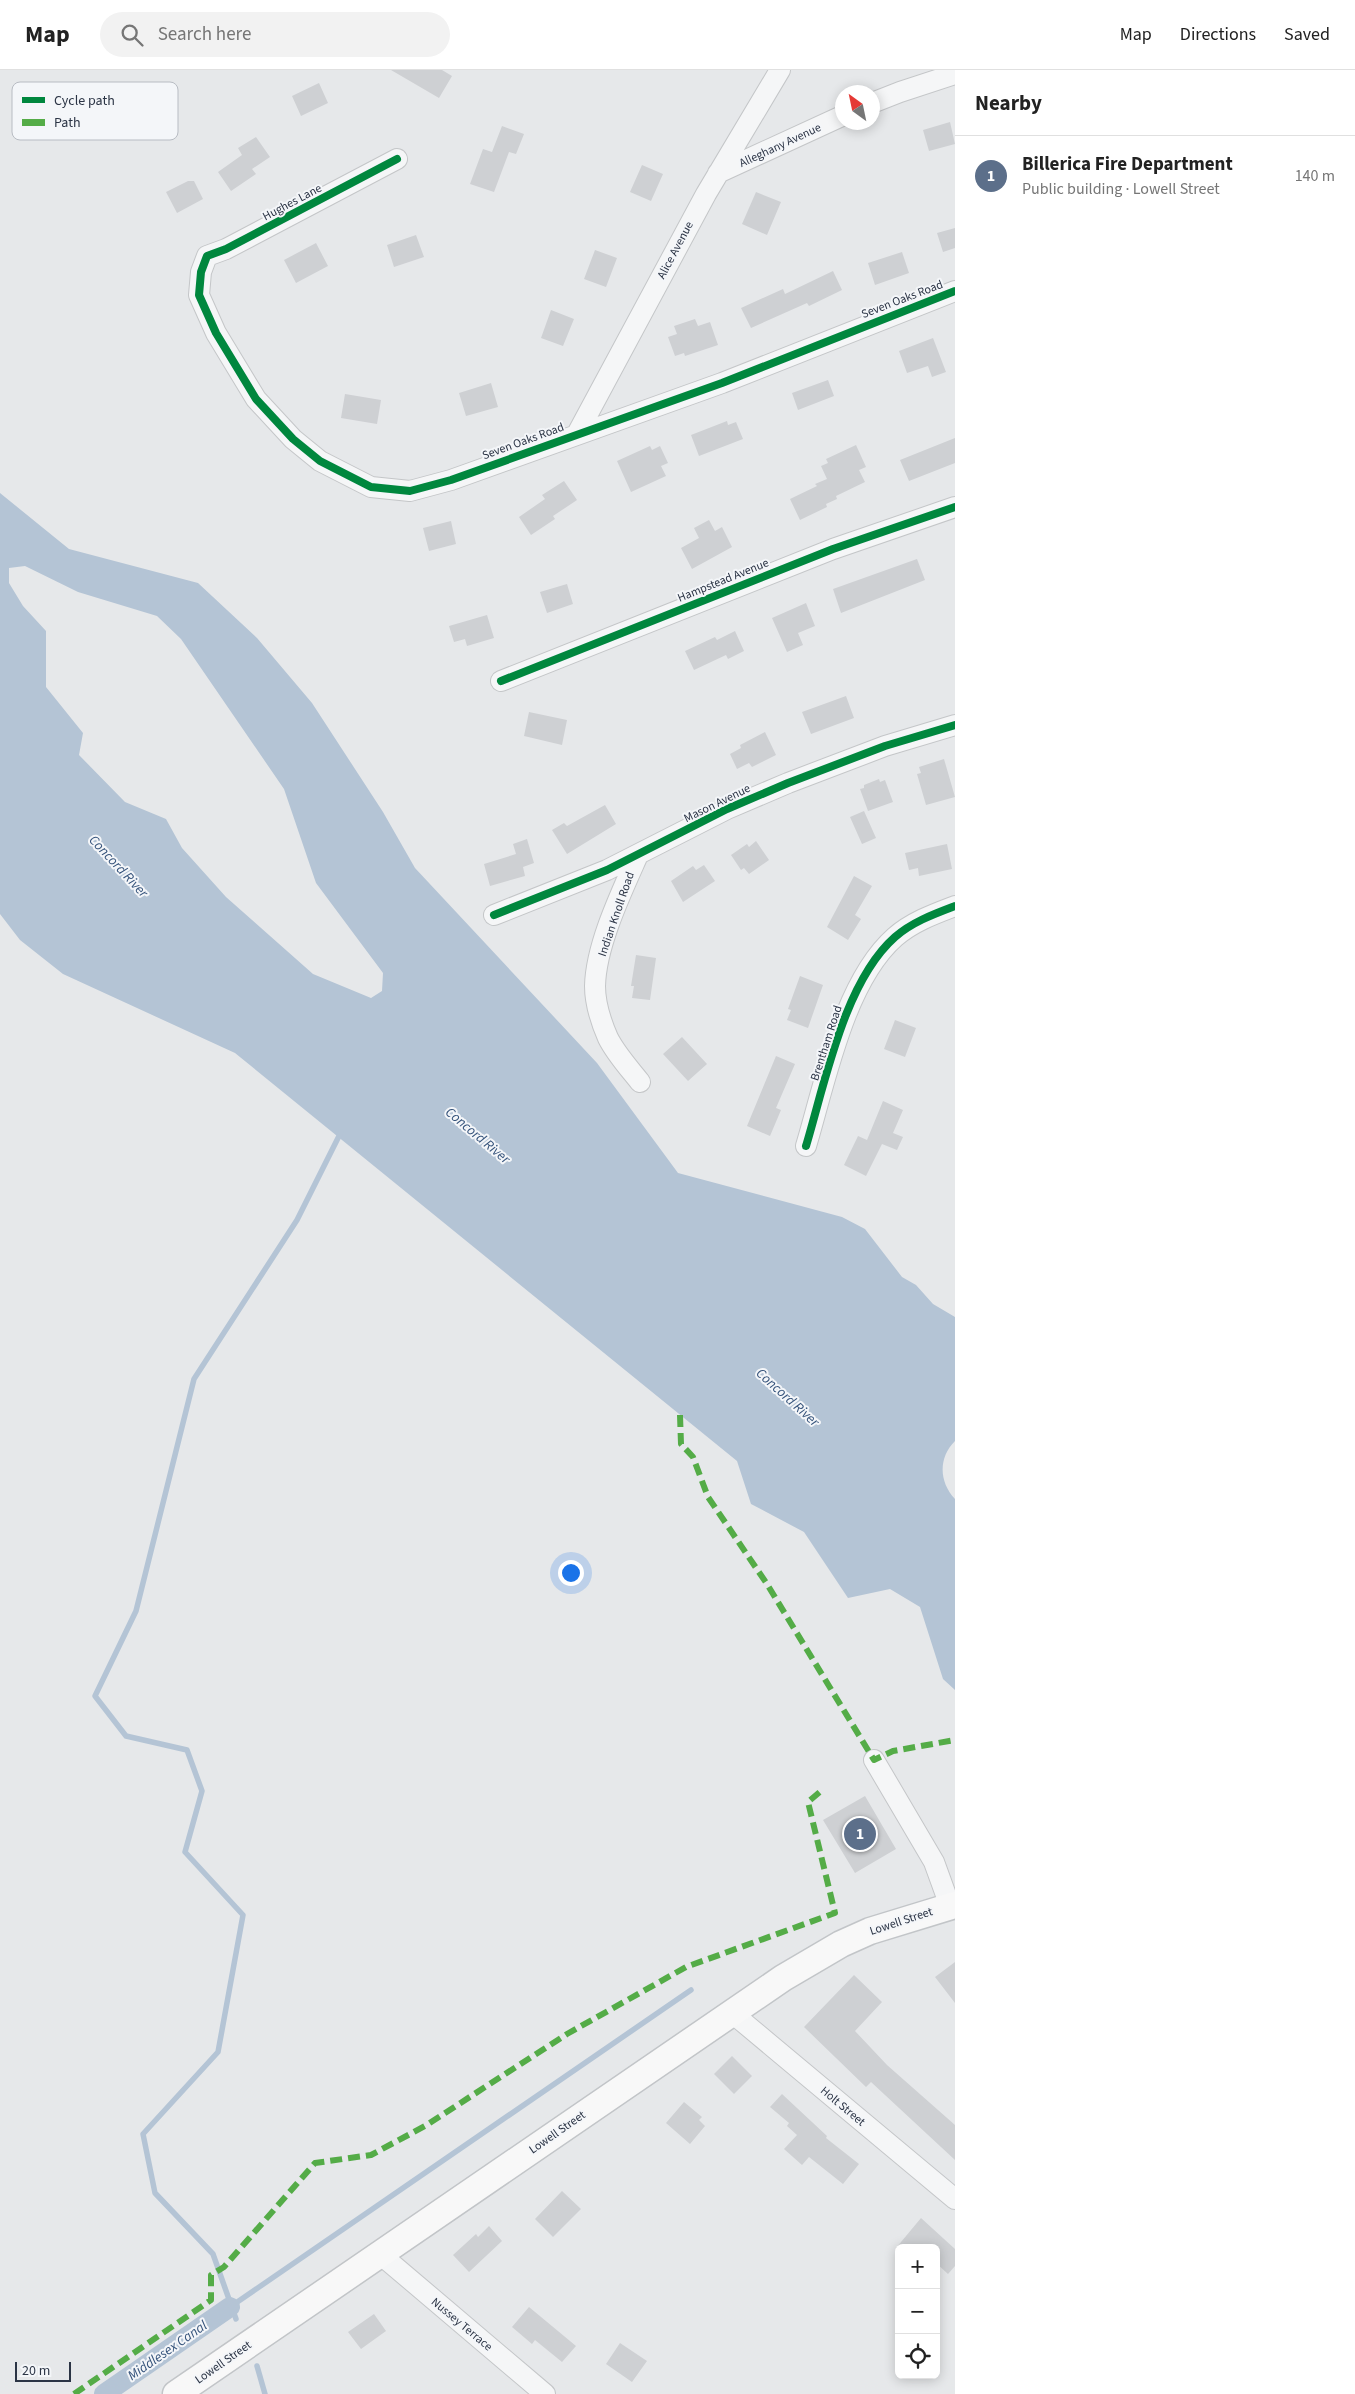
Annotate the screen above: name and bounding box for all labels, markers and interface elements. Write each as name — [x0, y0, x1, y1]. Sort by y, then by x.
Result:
search box — [100, 12, 450, 57]
text: Map — [25, 17, 70, 52]
icon: search — [118, 21, 146, 49]
text: Search here — [158, 21, 251, 48]
text: Map — [1120, 22, 1152, 47]
text: Directions — [1180, 22, 1256, 47]
text: Saved — [1284, 22, 1330, 47]
legend — [12, 82, 178, 140]
north arrow — [835, 85, 880, 130]
text: Nearby — [975, 88, 1042, 118]
text: Cycle path — [54, 91, 115, 111]
text: Path — [54, 113, 81, 133]
street label: Alleghany Avenue — [736, 119, 824, 172]
text: Billerica Fire Department — [1022, 151, 1233, 178]
text: 1 — [987, 165, 995, 187]
text: 140 m — [1295, 165, 1335, 187]
text: Public building · Lowell Street — [1022, 178, 1220, 200]
street label: Hughes Lane — [260, 180, 325, 225]
street label: Alice Avenue — [653, 218, 698, 282]
street label: Seven Oaks Road — [859, 276, 945, 323]
street label: Seven Oaks Road — [480, 419, 567, 464]
street label: Hampstead Avenue — [675, 554, 771, 607]
street label: Mason Avenue — [681, 780, 753, 827]
water label: Concord River — [84, 831, 153, 903]
street label: Indian Knoll Road — [594, 869, 639, 959]
street label: Brentham Road — [806, 1003, 847, 1083]
water label: Concord River — [441, 1103, 515, 1170]
water label: Concord River — [751, 1364, 824, 1432]
your location — [558, 1560, 584, 1586]
pin: 1 — [844, 1815, 876, 1853]
street label: Lowell Street — [867, 1903, 935, 1940]
street label: Holt Street — [817, 2083, 869, 2130]
street label: Lowell Street — [526, 2107, 589, 2158]
map controls — [895, 2244, 940, 2379]
button: + — [895, 2244, 940, 2289]
button: − — [895, 2289, 940, 2334]
street label: Nussey Terrace — [427, 2294, 496, 2355]
water label: Middlesex Canal — [124, 2316, 212, 2386]
button: locate — [895, 2334, 940, 2379]
street label: Lowell Street — [192, 2337, 255, 2388]
scale bar — [15, 2359, 71, 2382]
text: 20 m — [22, 2361, 50, 2381]

